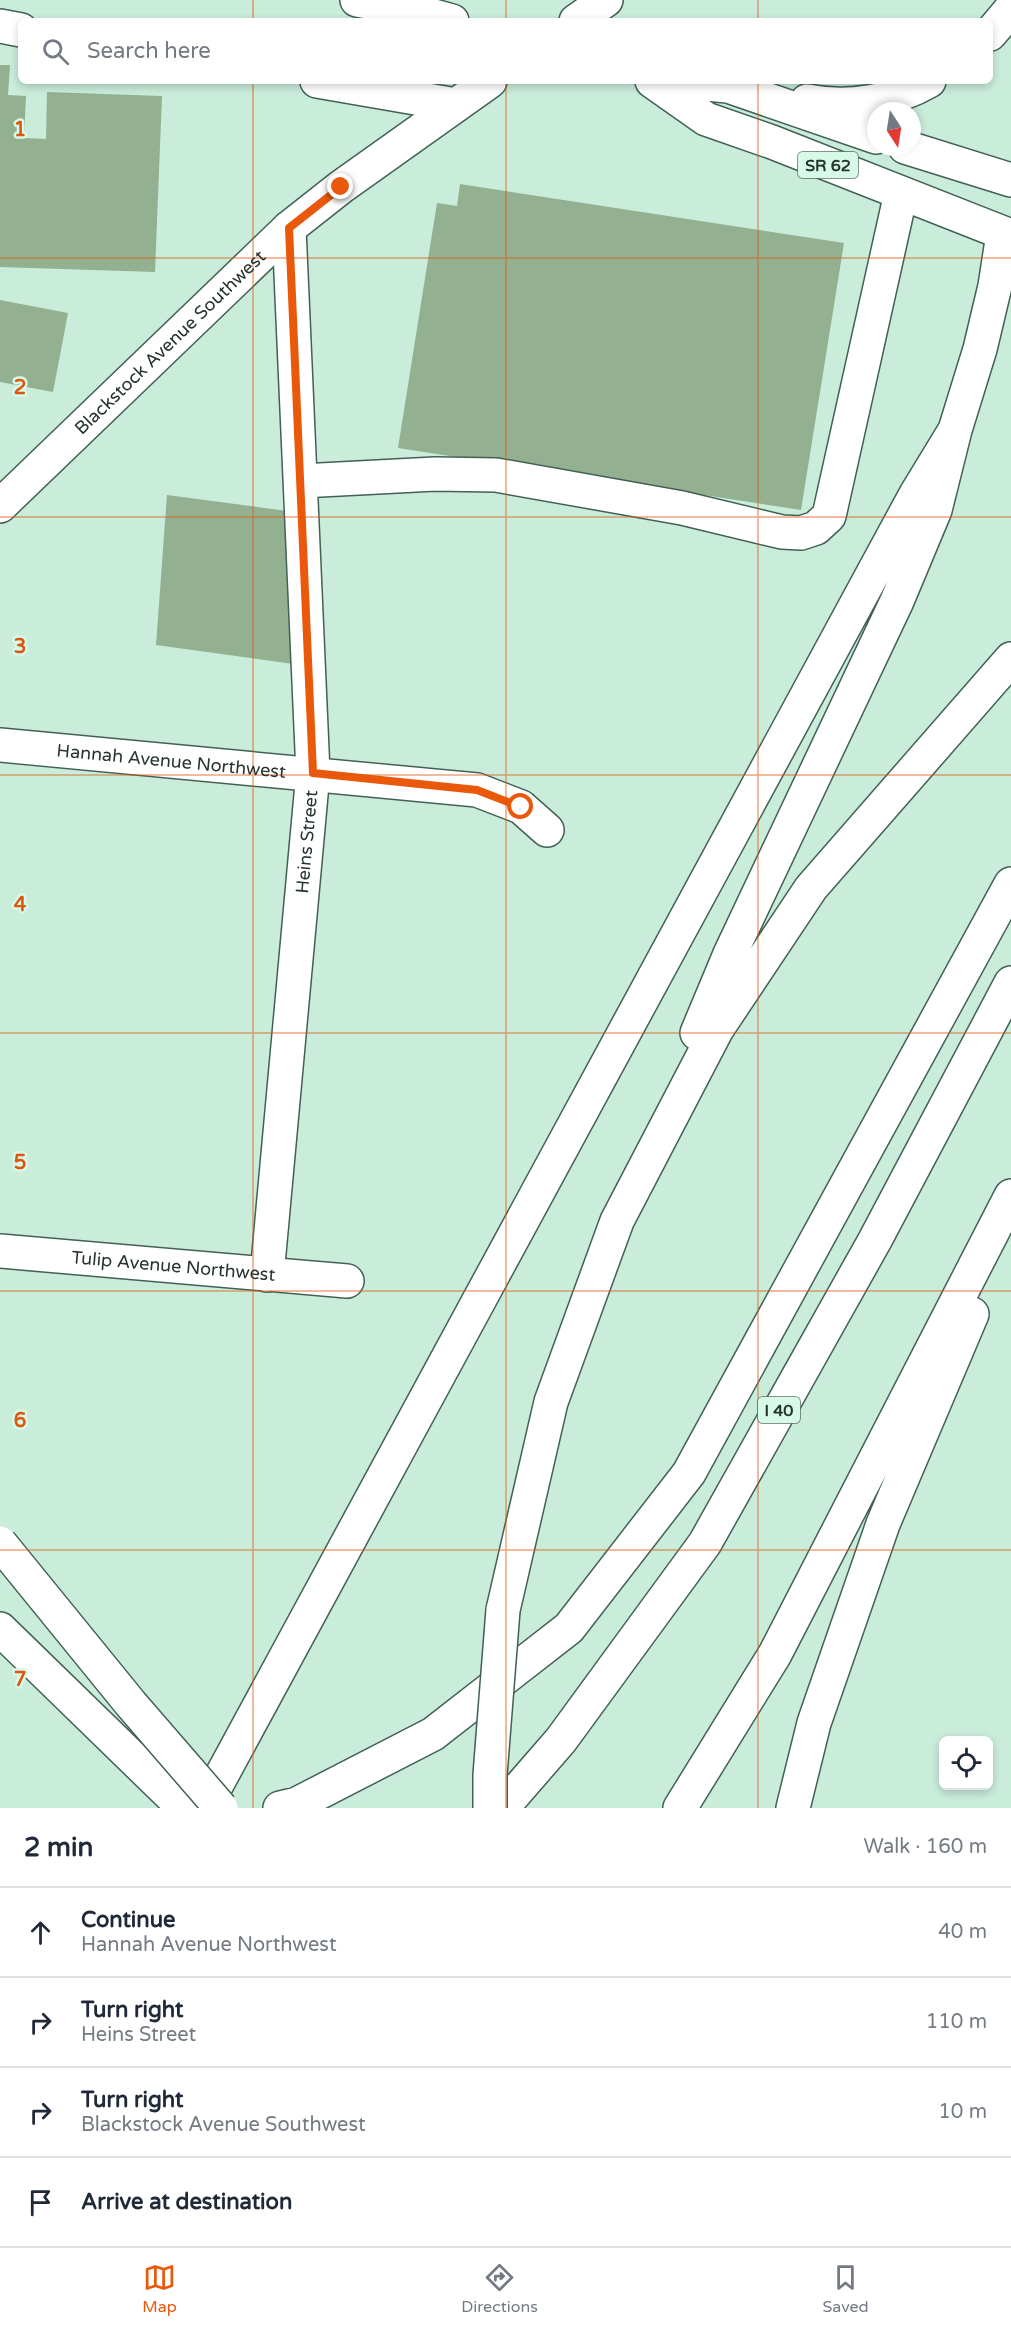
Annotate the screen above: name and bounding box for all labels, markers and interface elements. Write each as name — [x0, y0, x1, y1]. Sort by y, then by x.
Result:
search box — [18, 18, 993, 84]
icon: search — [39, 35, 72, 68]
text: Search here — [87, 38, 211, 64]
north arrow — [867, 102, 921, 156]
text: 1 — [14, 118, 26, 142]
road number: SR 62 — [798, 152, 858, 178]
route end — [327, 173, 353, 199]
street label: Blackstock Avenue Southwest — [70, 246, 270, 439]
text: 2 — [14, 376, 26, 400]
text: 3 — [14, 635, 26, 659]
street label: Hannah Avenue Northwest — [56, 739, 287, 783]
street label: Heins Street — [291, 789, 322, 895]
route start — [507, 793, 533, 819]
text: 4 — [14, 893, 27, 917]
text: 5 — [14, 1151, 26, 1175]
street label: Tulip Avenue Northwest — [70, 1246, 276, 1286]
road number: I 40 — [758, 1397, 800, 1423]
text: 6 — [14, 1409, 26, 1433]
text: 7 — [14, 1668, 26, 1692]
map controls — [939, 1736, 993, 1790]
button: locate — [939, 1736, 993, 1790]
text: 2 min — [24, 1832, 93, 1863]
text: Walk · 160 m — [864, 1835, 987, 1859]
text: Continue — [81, 1907, 176, 1933]
icon: ahead — [24, 1916, 57, 1949]
text: 40 m — [938, 1920, 987, 1944]
text: Hannah Avenue Northwest — [81, 1933, 337, 1957]
text: Turn right — [81, 1997, 183, 2023]
icon: right — [24, 2006, 57, 2039]
text: 110 m — [926, 2010, 987, 2034]
text: Heins Street — [81, 2023, 196, 2047]
text: Turn right — [81, 2087, 183, 2113]
icon: right — [24, 2096, 57, 2129]
text: 10 m — [938, 2100, 987, 2124]
text: Blackstock Avenue Southwest — [81, 2113, 366, 2137]
icon: arrive — [24, 2186, 57, 2219]
text: Arrive at destination — [81, 2189, 292, 2215]
tab: Map — [142, 2261, 177, 2317]
tab: Directions — [461, 2261, 538, 2317]
tab: Saved — [822, 2261, 869, 2317]

